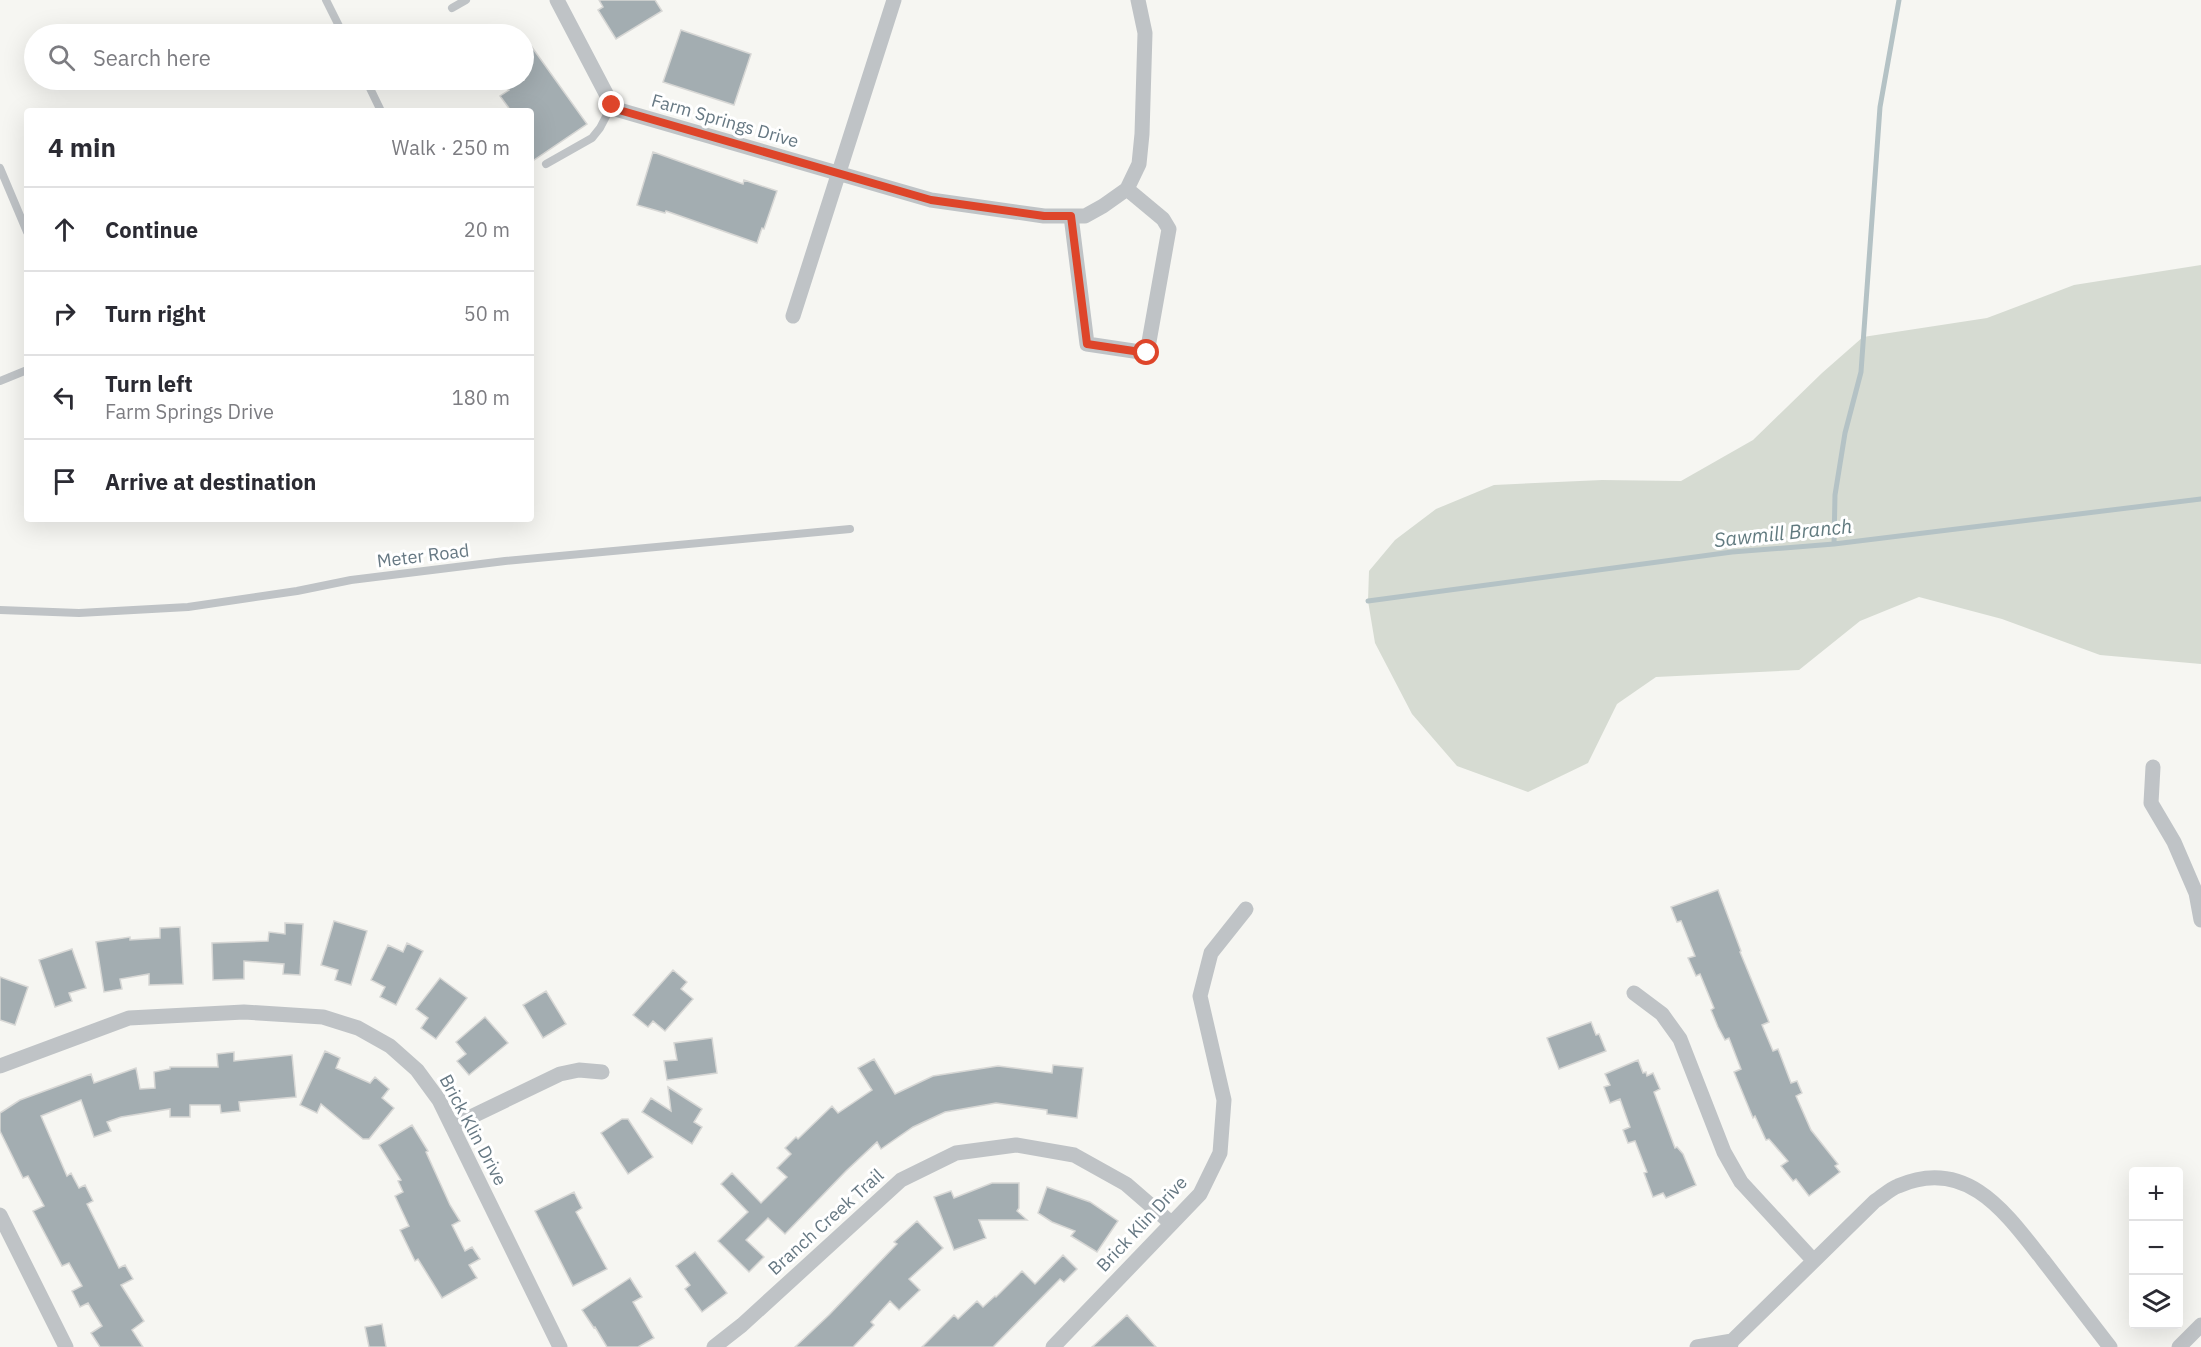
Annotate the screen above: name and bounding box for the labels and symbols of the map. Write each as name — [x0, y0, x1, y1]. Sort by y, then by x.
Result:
street label: Farm Springs Drive — [649, 89, 801, 153]
route end — [598, 91, 624, 117]
route start — [1133, 339, 1159, 365]
water label: Sawmill Branch — [1712, 512, 1853, 553]
street label: Meter Road — [375, 538, 470, 573]
street label: Brick Klin Drive — [434, 1070, 512, 1189]
street label: Branch Creek Trail — [763, 1164, 888, 1280]
street label: Brick Klin Drive — [1091, 1171, 1192, 1276]

